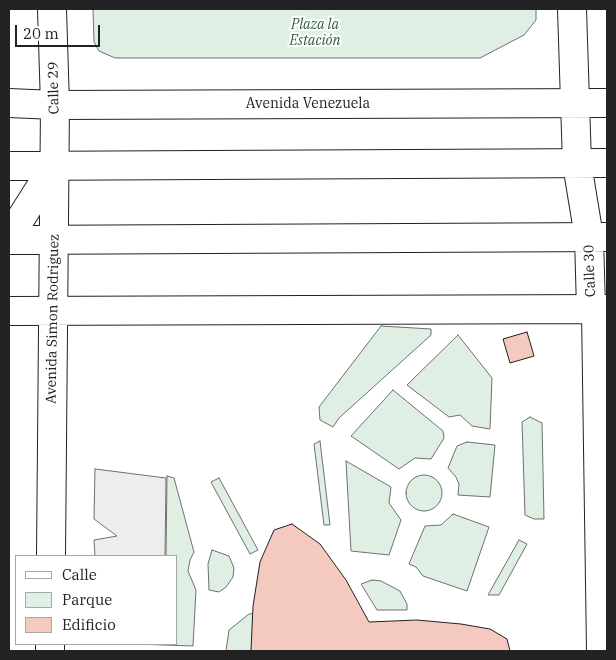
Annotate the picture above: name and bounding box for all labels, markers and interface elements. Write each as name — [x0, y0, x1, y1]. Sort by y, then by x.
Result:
scale bar — [18, 15, 102, 47]
park label: Plaza la Estación — [290, 17, 340, 49]
text: 20 m — [23, 24, 59, 43]
street label: Calle 29 — [45, 62, 63, 114]
street label: Avenida Venezuela — [246, 96, 370, 112]
street label: Avenida Simon Rodriguez — [43, 234, 63, 404]
street label: Calle 30 — [581, 244, 599, 298]
legend — [15, 555, 178, 645]
text: Calle — [62, 565, 97, 584]
text: Parque — [62, 590, 112, 609]
text: Edificio — [62, 615, 116, 634]

